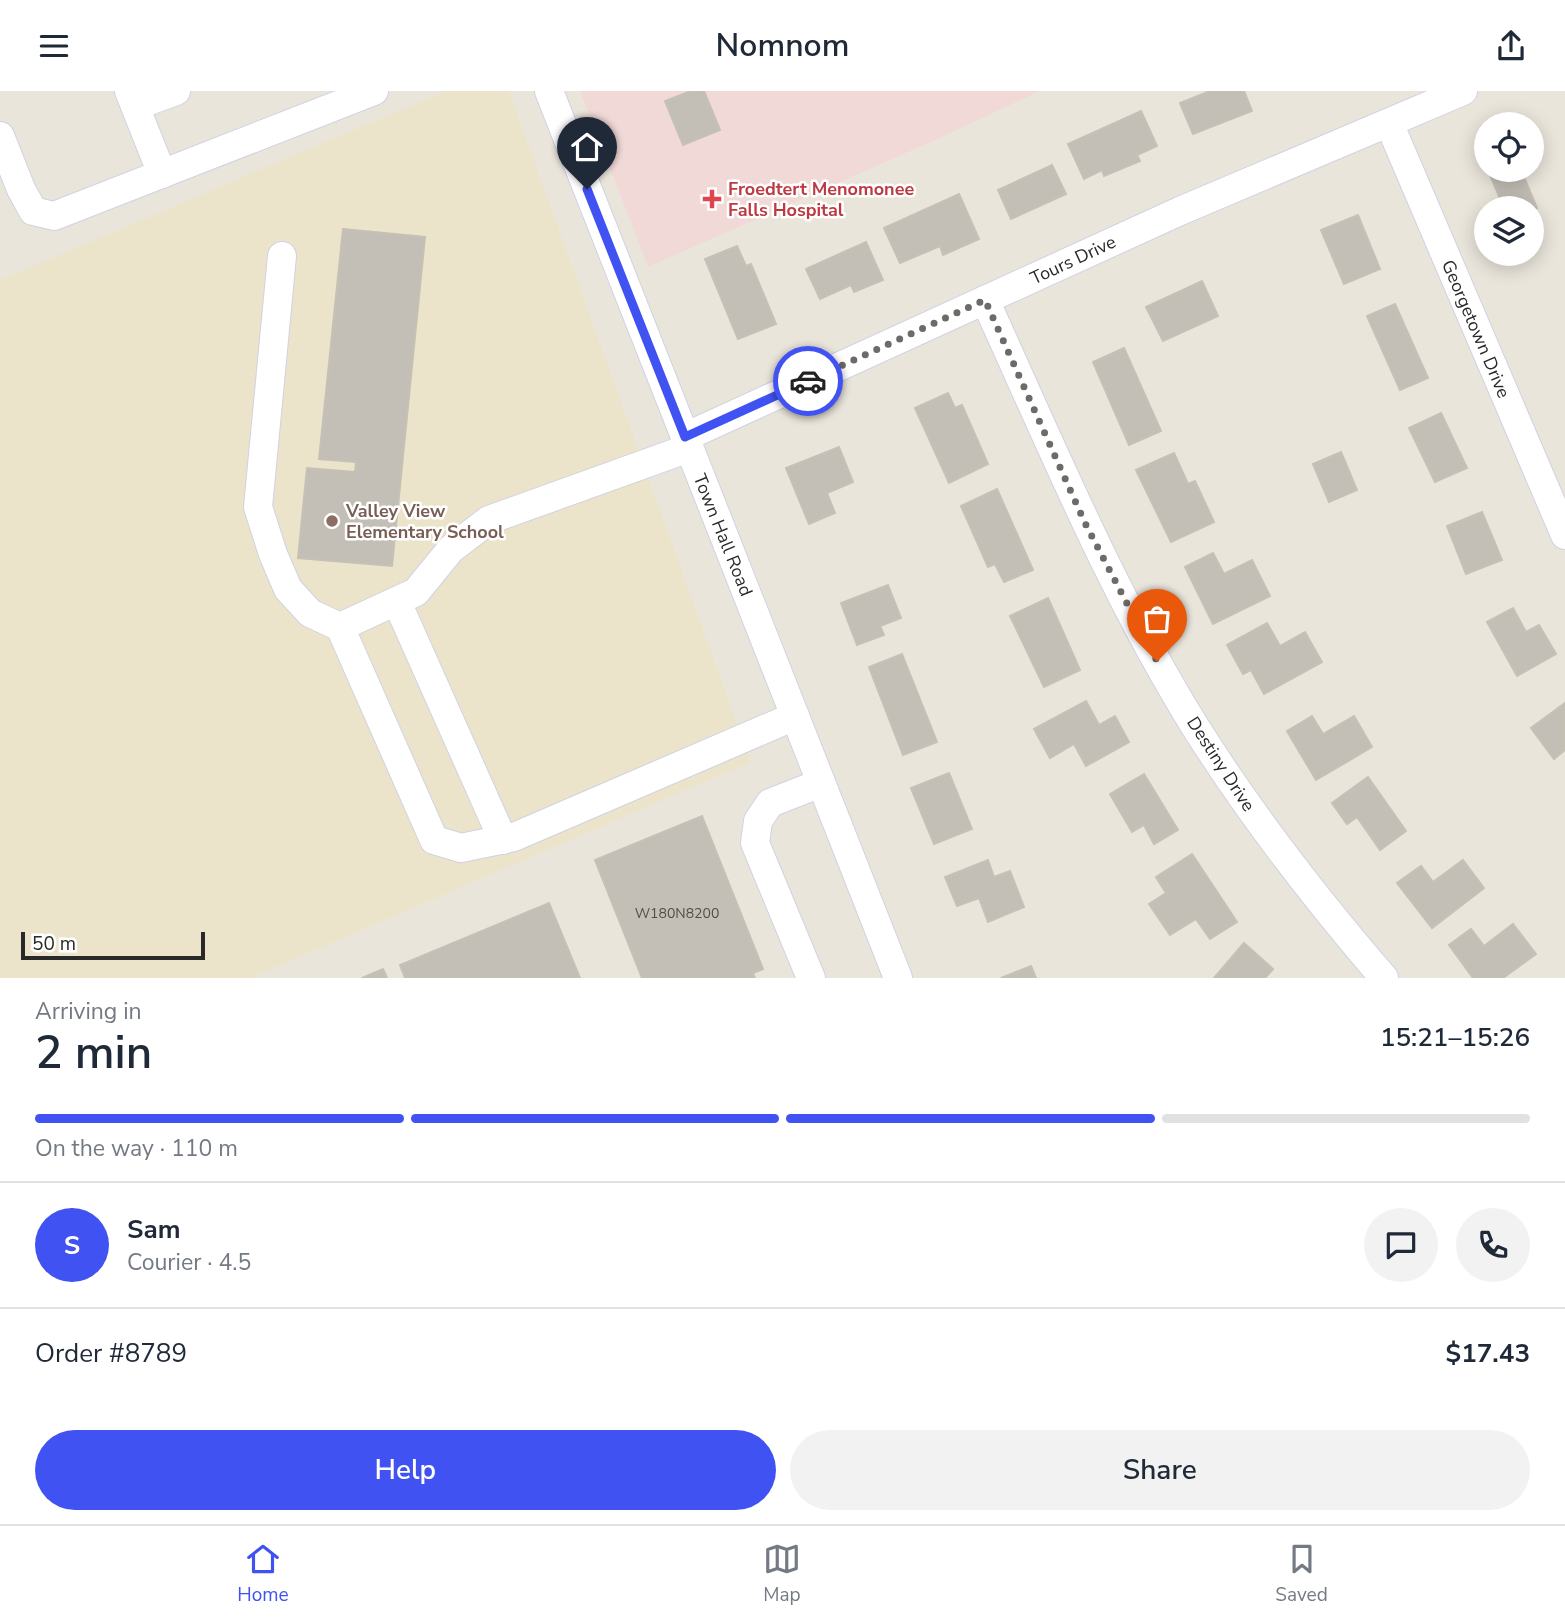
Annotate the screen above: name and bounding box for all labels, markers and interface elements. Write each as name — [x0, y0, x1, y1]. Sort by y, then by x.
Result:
text: Nomnom — [716, 24, 849, 67]
icon: menu — [35, 27, 73, 65]
icon: share — [1492, 27, 1530, 65]
map controls — [1474, 112, 1544, 266]
button: locate — [1474, 112, 1544, 182]
pin — [557, 117, 617, 189]
icon: home — [568, 128, 606, 166]
place label: Froedtert Menomonee Falls Hospital — [728, 177, 914, 222]
marker: Froedtert Menomonee Falls Hospital — [702, 189, 722, 209]
button: layers — [1474, 196, 1544, 266]
street label: Tours Drive — [1026, 230, 1120, 290]
street label: Georgetown Drive — [1436, 256, 1516, 402]
courier — [773, 346, 843, 416]
icon: car — [789, 362, 827, 400]
street label: Town Hall Road — [688, 470, 758, 600]
place label: Valley View Elementary School — [345, 499, 504, 544]
marker: Valley View Elementary School — [324, 513, 340, 529]
pin — [1127, 589, 1187, 661]
icon: bag — [1138, 600, 1176, 638]
street label: Destiny Drive — [1181, 712, 1261, 816]
house number: W180N8200 — [635, 904, 719, 923]
scale bar — [21, 929, 205, 961]
text: 50 m — [32, 931, 76, 957]
text: Arriving in — [35, 996, 142, 1027]
text: 15:21–15:26 — [1380, 1020, 1530, 1055]
text: 2 min — [35, 1021, 152, 1084]
text: On the way · 110 m — [35, 1133, 238, 1164]
button: chat — [1364, 1208, 1438, 1282]
button: phone — [1456, 1208, 1530, 1282]
text: Sam — [127, 1212, 180, 1247]
text: S — [64, 1228, 80, 1263]
text: Courier · 4.5 — [127, 1247, 251, 1278]
text: Order #8789 — [35, 1336, 187, 1371]
text: $17.43 — [1446, 1336, 1530, 1371]
button: Help — [35, 1430, 776, 1510]
button: Share — [790, 1430, 1530, 1510]
tab: Home — [237, 1540, 289, 1608]
tab: Map — [763, 1540, 801, 1608]
tab: Saved — [1275, 1540, 1328, 1608]

